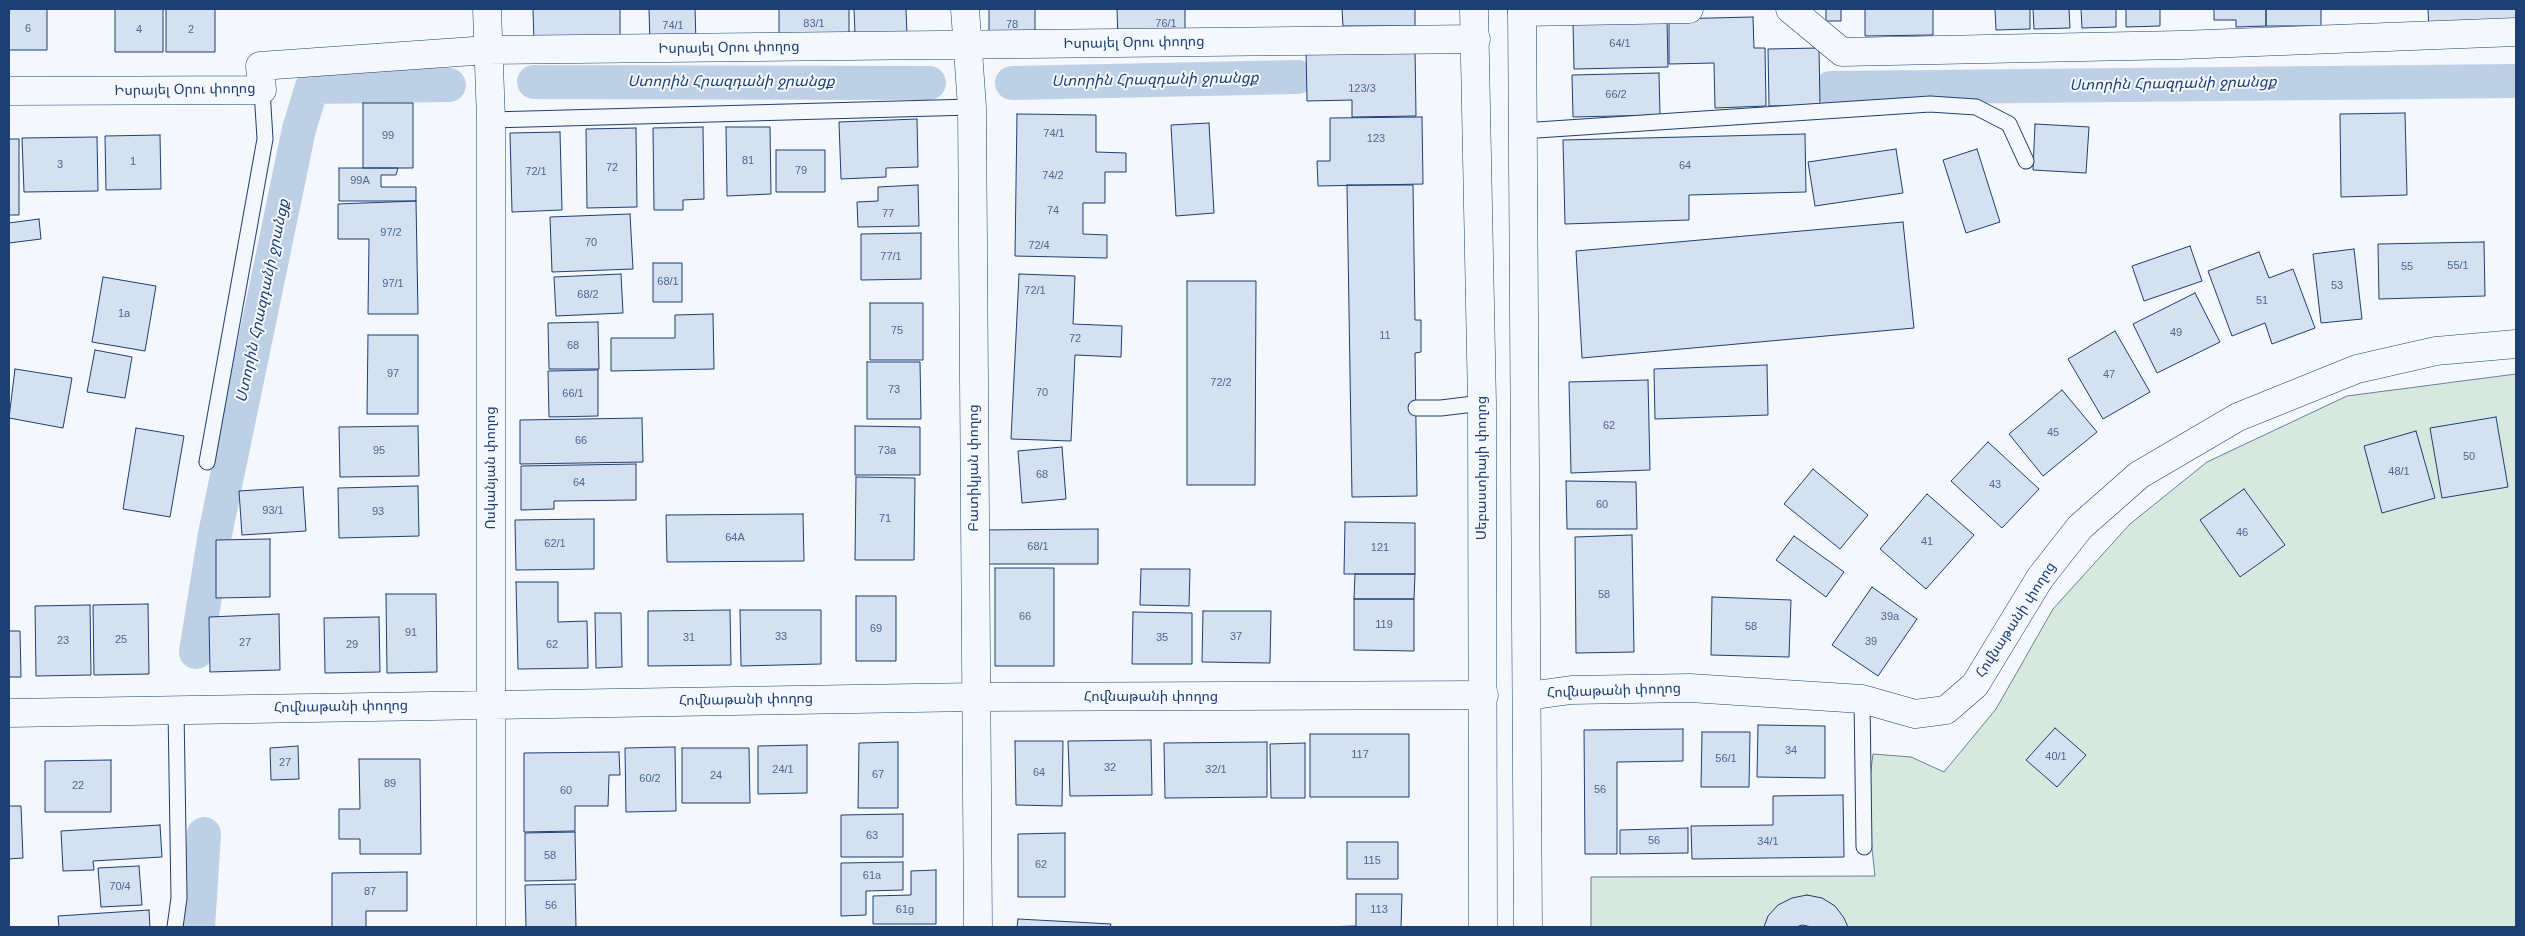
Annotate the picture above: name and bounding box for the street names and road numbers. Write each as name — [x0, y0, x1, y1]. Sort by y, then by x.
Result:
street label: Իսրայել Օրու փողոց — [1063, 33, 1205, 53]
street label: Իսրայել Օրու փողոց — [658, 38, 800, 58]
street label: Իսրայել Օրու փողոց — [114, 80, 256, 100]
street label: Սեբաստիայի փողոց — [1474, 396, 1490, 540]
street label: Բատիկյան փողոց — [966, 404, 982, 532]
street label: Ոսկանյան փողոց — [483, 406, 499, 530]
street label: Հովնաթանի փողոց — [1972, 559, 2060, 681]
street label: Հովնաթանի փողոց — [1547, 680, 1681, 702]
street label: Հովնաթանի փողոց — [1084, 689, 1218, 705]
street label: Հովնաթանի փողոց — [679, 690, 813, 710]
street label: Հովնաթանի փողոց — [274, 697, 408, 717]

